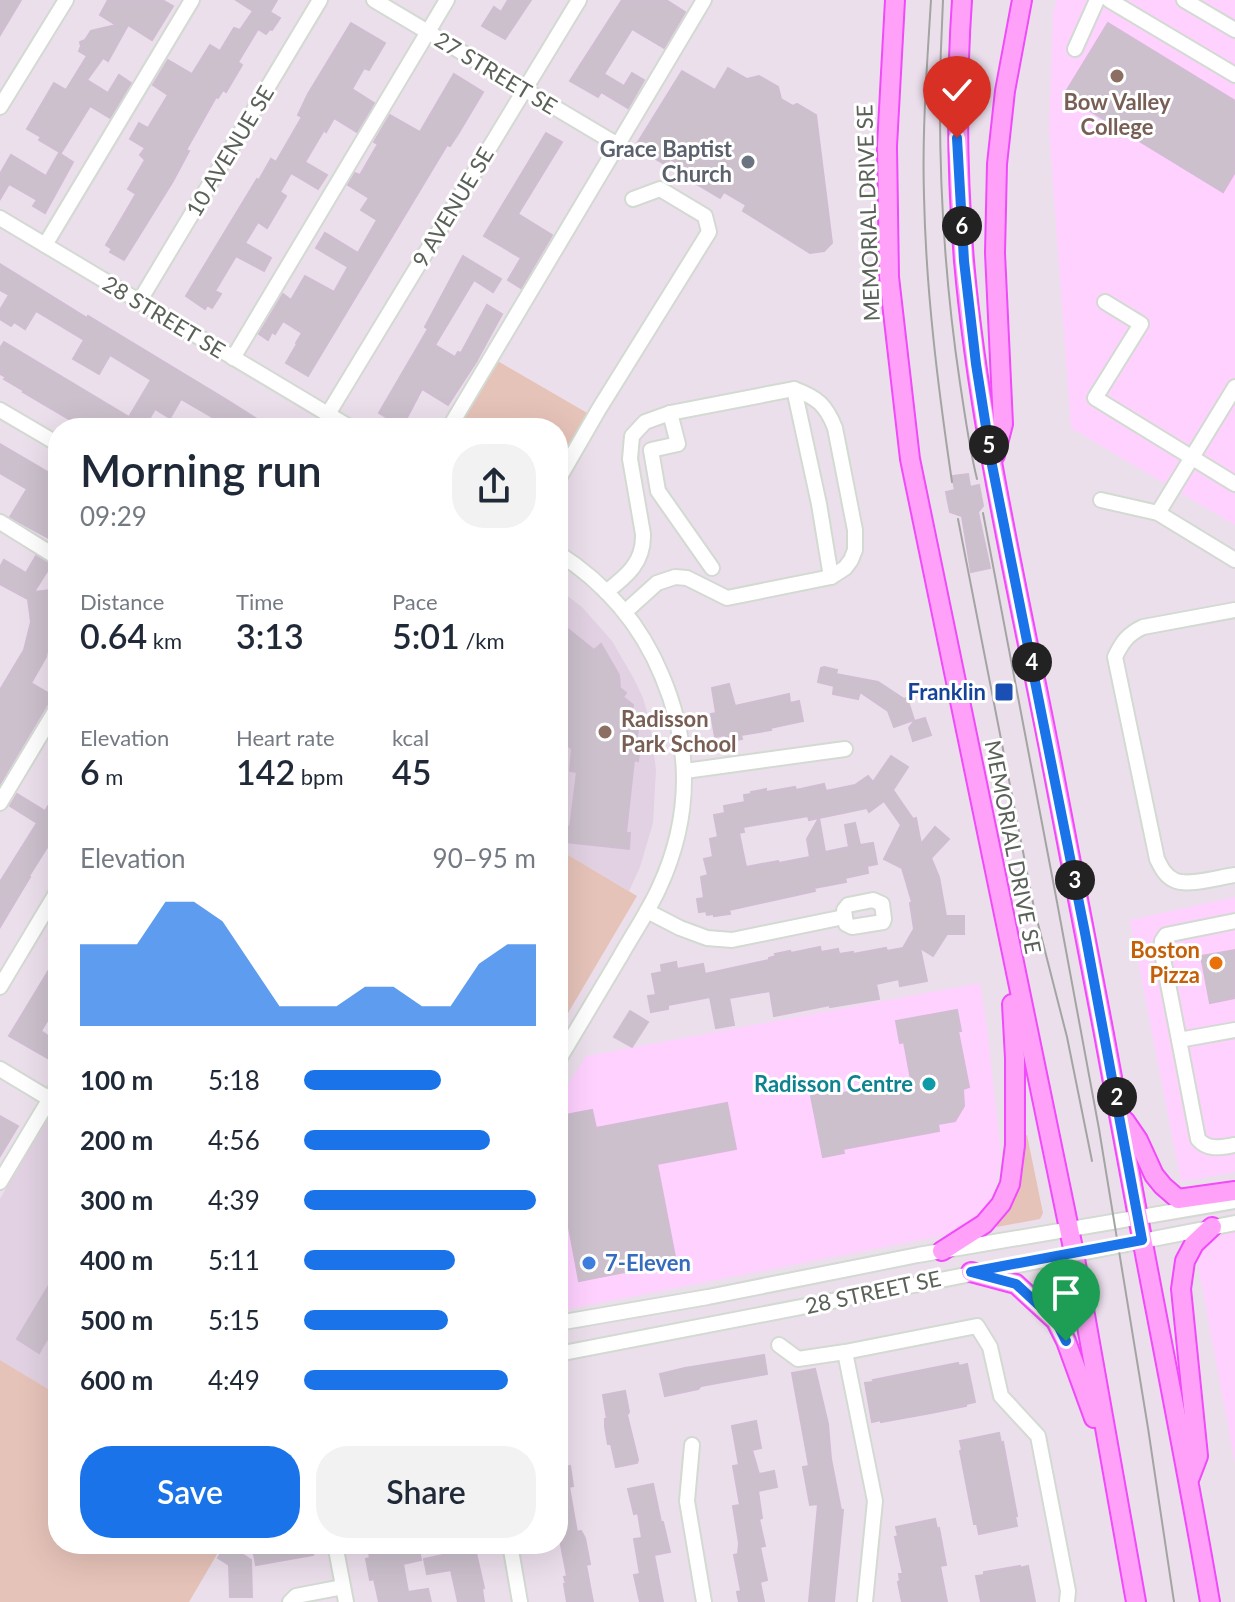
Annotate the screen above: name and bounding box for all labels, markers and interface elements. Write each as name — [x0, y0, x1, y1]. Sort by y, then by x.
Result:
street label: 27 STREET SE — [430, 25, 562, 120]
pin — [923, 56, 991, 138]
marker: Bow Valley College — [1108, 67, 1126, 85]
icon: check — [935, 68, 979, 112]
street label: 10 AVENUE SE — [180, 80, 279, 221]
place label: Bow Valley College — [1063, 88, 1171, 140]
street label: MEMORIAL DRIVE SE — [850, 104, 885, 322]
place label: Grace Baptist Church — [600, 135, 733, 187]
street label: 9 AVENUE SE — [406, 142, 499, 272]
marker: Grace Baptist Church — [739, 153, 757, 171]
pin: 6 — [942, 206, 982, 246]
text: 6 — [956, 212, 968, 239]
street label: 28 STREET SE — [98, 269, 230, 364]
pin: 5 — [969, 425, 1009, 465]
text: 5 — [983, 431, 995, 458]
text: Morning run — [80, 444, 322, 496]
button: share — [452, 444, 536, 528]
text: 09:29 — [80, 500, 147, 532]
text: Distance — [80, 588, 164, 615]
text: Time — [236, 588, 284, 615]
text: Pace — [392, 588, 438, 615]
text: 0.64 — [80, 615, 147, 656]
text: 3:13 — [236, 615, 304, 656]
text: 5:01 — [392, 615, 460, 656]
text: km — [147, 627, 182, 654]
text: /km — [460, 627, 505, 654]
pin: 4 — [1012, 642, 1052, 682]
text: 4 — [1026, 648, 1038, 675]
place label: Franklin — [908, 678, 986, 705]
marker: Franklin — [993, 681, 1015, 703]
place label: Radisson Park School — [621, 705, 737, 757]
marker: Radisson Park School — [596, 723, 614, 741]
text: Elevation — [80, 724, 169, 751]
text: Heart rate — [236, 724, 335, 751]
text: kcal — [392, 724, 429, 751]
street label: MEMORIAL DRIVE SE — [980, 738, 1047, 956]
text: 6 — [80, 751, 100, 792]
text: 142 — [236, 751, 295, 792]
text: 45 — [392, 751, 431, 792]
text: m — [100, 763, 123, 790]
text: bpm — [295, 763, 344, 790]
text: Elevation — [80, 842, 186, 874]
text: 90–95 m — [433, 842, 536, 874]
pin: 3 — [1055, 860, 1095, 900]
text: 3 — [1069, 866, 1081, 893]
place label: Boston Pizza — [1130, 936, 1200, 988]
marker: Boston Pizza — [1207, 954, 1225, 972]
text: 100 m — [80, 1064, 153, 1096]
text: 5:18 — [208, 1064, 260, 1096]
place label: Radisson Centre — [754, 1070, 913, 1097]
marker: Radisson Centre — [920, 1075, 938, 1093]
pin: 2 — [1097, 1077, 1137, 1117]
text: 2 — [1111, 1083, 1123, 1110]
text: 200 m — [80, 1124, 153, 1156]
text: 4:56 — [208, 1124, 260, 1156]
text: 300 m — [80, 1184, 153, 1216]
text: 4:39 — [208, 1184, 260, 1216]
text: 400 m — [80, 1244, 153, 1276]
text: 5:11 — [208, 1244, 260, 1276]
place label: 7-Eleven — [605, 1249, 691, 1276]
marker: 7-Eleven — [580, 1254, 598, 1272]
pin — [1032, 1259, 1100, 1341]
street label: 28 STREET SE — [803, 1264, 943, 1319]
icon: arrive — [1044, 1271, 1088, 1315]
text: 500 m — [80, 1304, 153, 1336]
text: 5:15 — [208, 1304, 260, 1336]
text: 600 m — [80, 1364, 153, 1396]
text: 4:49 — [208, 1364, 260, 1396]
button: Save — [80, 1446, 300, 1538]
button: Share — [316, 1446, 536, 1538]

